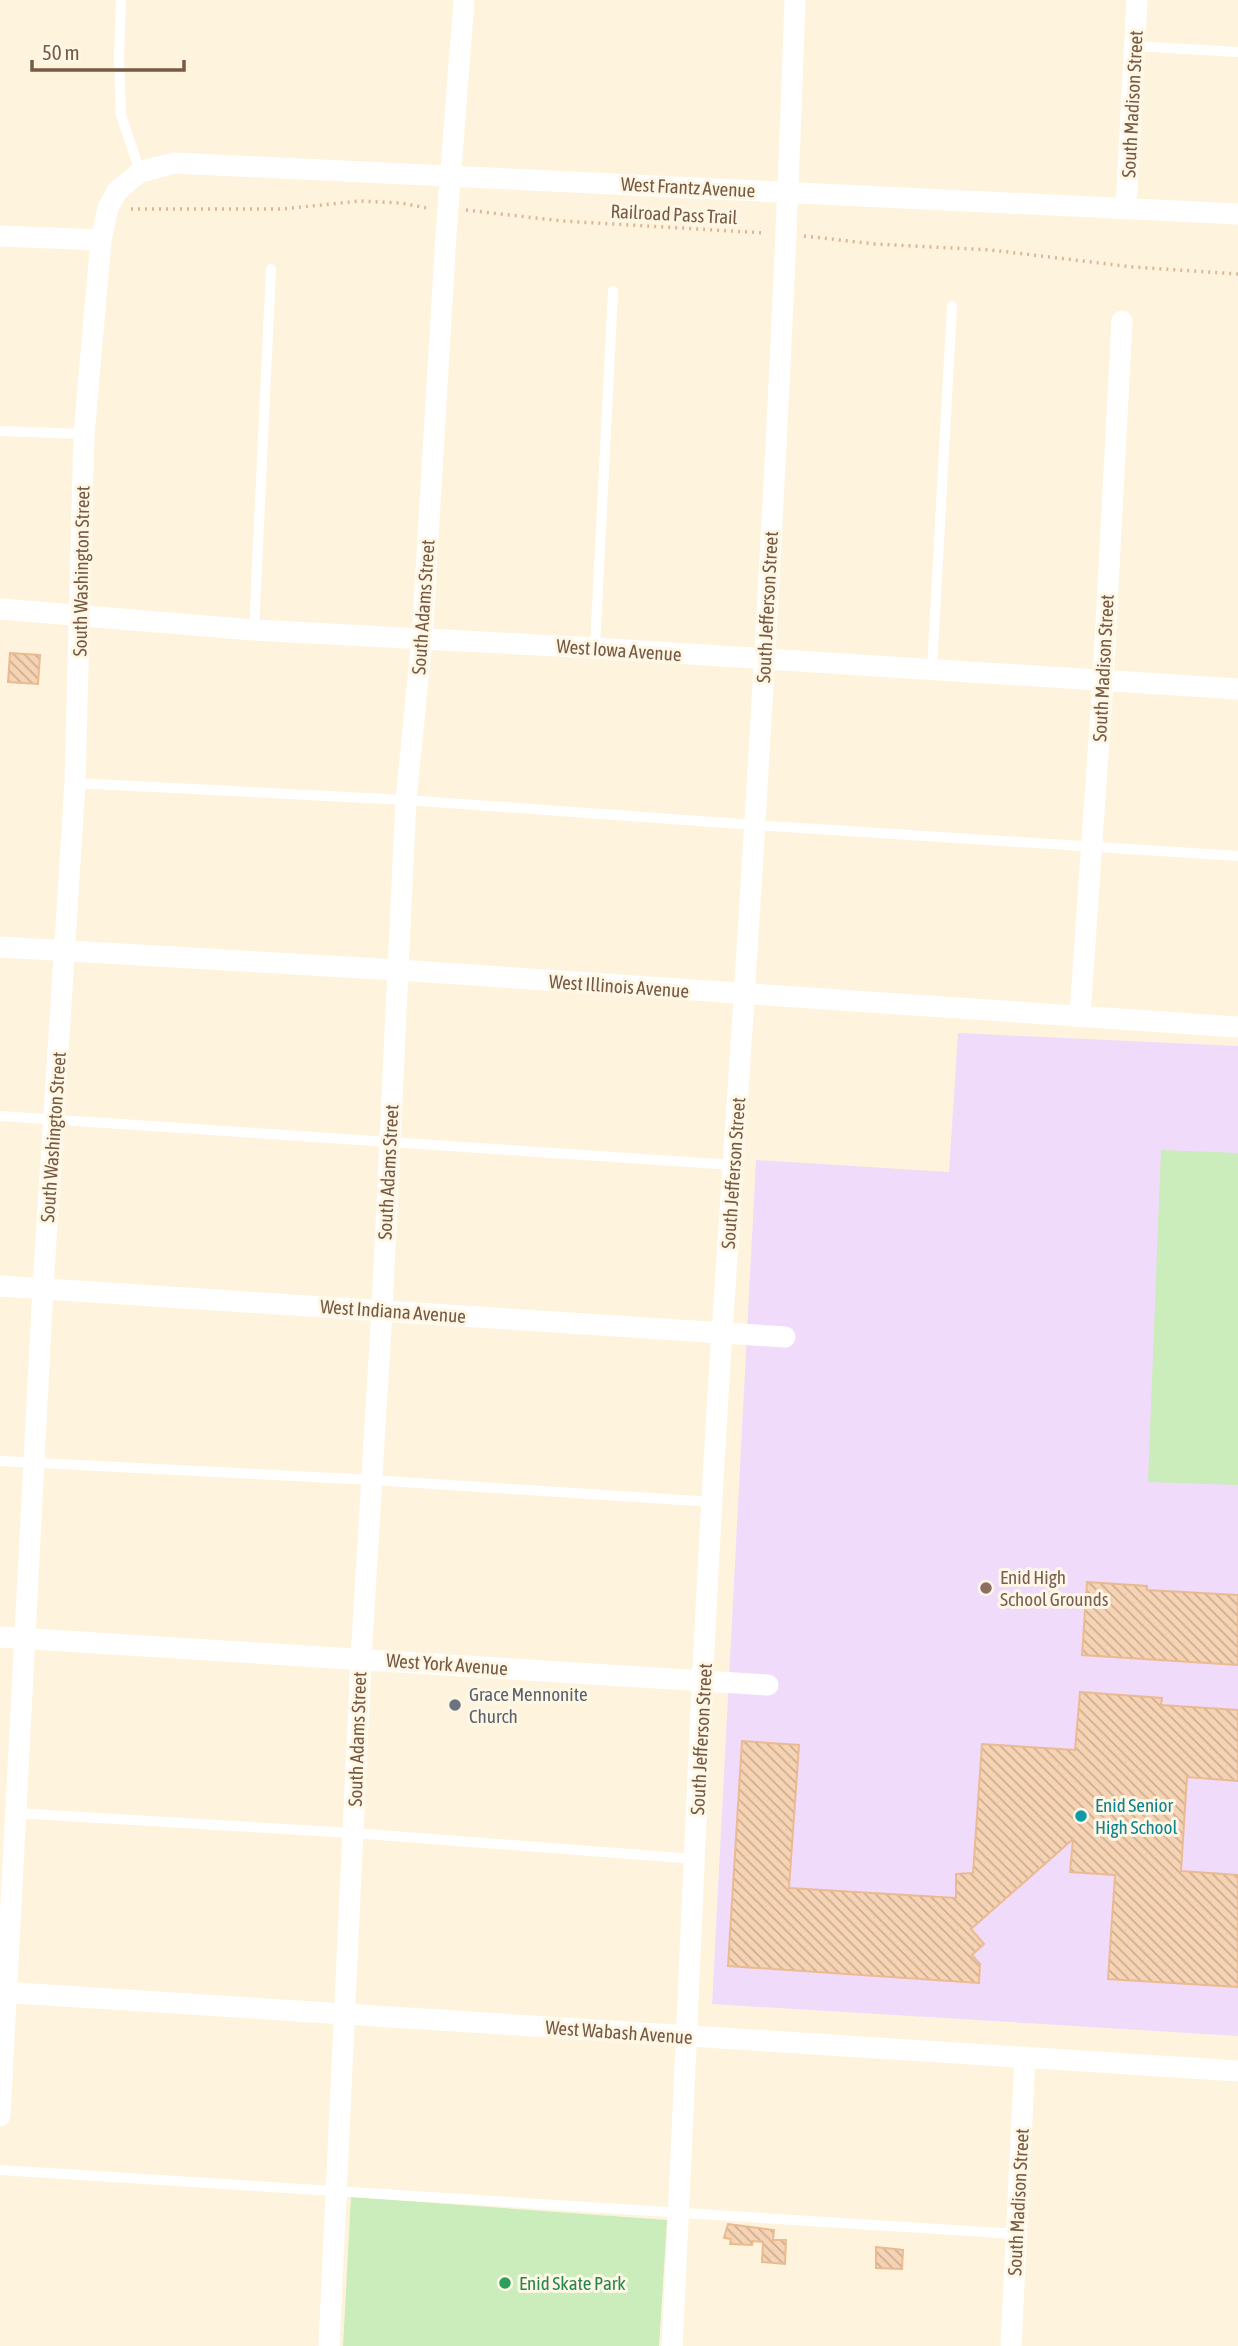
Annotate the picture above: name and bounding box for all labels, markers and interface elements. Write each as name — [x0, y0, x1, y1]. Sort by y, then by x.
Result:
scale bar — [32, 28, 184, 72]
street label: South Madison Street — [1117, 30, 1147, 178]
text: 50 m — [42, 40, 80, 64]
street label: West Frantz Avenue — [620, 172, 756, 202]
street label: Railroad Pass Trail — [610, 200, 738, 228]
street label: South Washington Street — [69, 485, 93, 657]
street label: South Jefferson Street — [752, 531, 782, 683]
street label: South Adams Street — [407, 539, 439, 675]
street label: South Madison Street — [1088, 594, 1118, 742]
street label: West Iowa Avenue — [556, 635, 682, 665]
street label: West Illinois Avenue — [548, 970, 690, 1002]
street label: South Washington Street — [36, 1051, 70, 1223]
street label: South Jefferson Street — [717, 1097, 749, 1249]
street label: South Adams Street — [373, 1104, 403, 1240]
street label: West Indiana Avenue — [319, 1295, 467, 1327]
place label: Enid High School Grounds — [1000, 1566, 1109, 1610]
marker: Enid High School Grounds — [978, 1580, 994, 1596]
street label: West York Avenue — [385, 1649, 509, 1679]
street label: South Jefferson Street — [686, 1663, 716, 1815]
street label: South Adams Street — [344, 1671, 370, 1807]
place label: Grace Mennonite Church — [469, 1683, 588, 1727]
marker: Grace Mennonite Church — [447, 1697, 463, 1713]
place label: Enid Senior High School — [1095, 1794, 1178, 1838]
marker: Enid Senior High School — [1073, 1808, 1089, 1824]
street label: West Wabash Avenue — [545, 2016, 693, 2048]
street label: South Madison Street — [1003, 2128, 1033, 2276]
place label: Enid Skate Park — [519, 2272, 626, 2294]
marker: Enid Skate Park — [497, 2275, 513, 2291]

